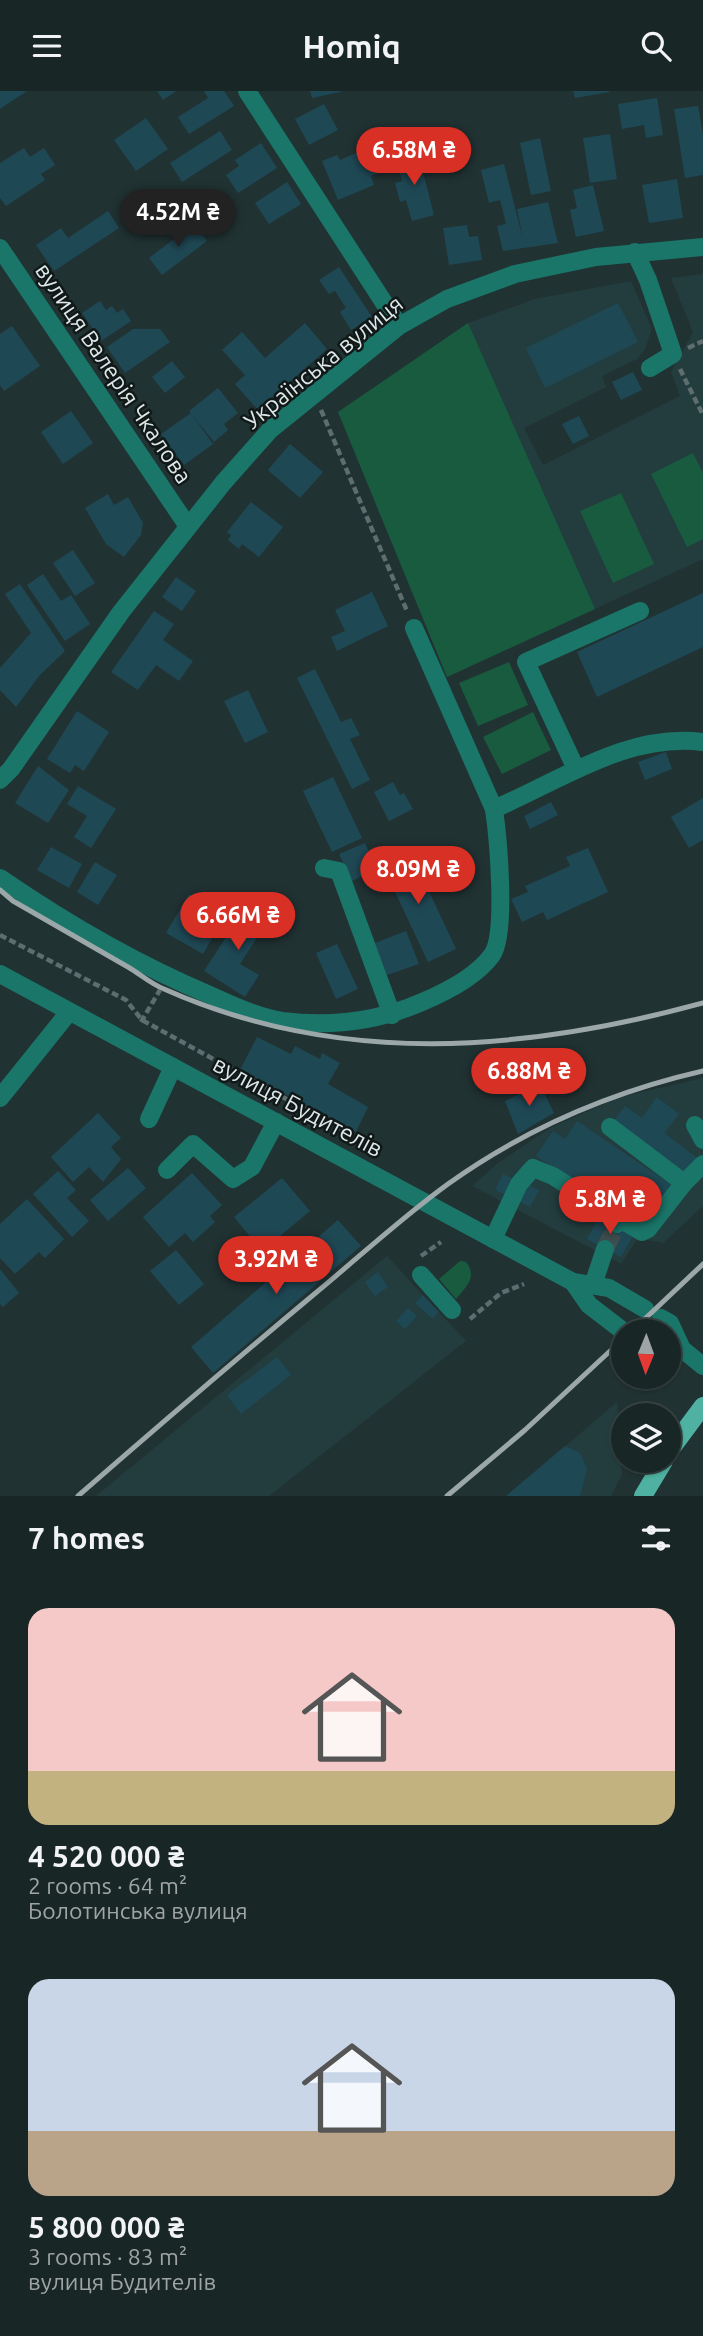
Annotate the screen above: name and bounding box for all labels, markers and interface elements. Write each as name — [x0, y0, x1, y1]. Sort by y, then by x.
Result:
icon: menu — [28, 27, 66, 65]
icon: search — [637, 27, 675, 65]
text: Homiq — [302, 28, 401, 64]
pin: 6.58M ₴ — [349, 127, 479, 187]
text: 6.58M ₴ — [372, 137, 456, 162]
pin: 4.52M ₴ — [113, 190, 243, 249]
text: 4.52M ₴ — [136, 199, 220, 224]
street label: вулиця Валерія Чкалова — [31, 258, 197, 488]
street label: Українська вулиця — [239, 290, 407, 434]
pin: 8.09M ₴ — [353, 847, 483, 906]
text: 8.09M ₴ — [376, 856, 460, 881]
pin: 6.66M ₴ — [173, 893, 303, 952]
text: 6.66M ₴ — [196, 902, 280, 927]
pin: 6.88M ₴ — [464, 1049, 594, 1108]
street label: вулиця Будителів — [209, 1051, 387, 1161]
text: 6.88M ₴ — [487, 1058, 571, 1083]
pin: 5.8M ₴ — [553, 1177, 667, 1236]
text: 5.8M ₴ — [575, 1186, 645, 1211]
pin: 3.92M ₴ — [211, 1237, 341, 1296]
text: 3.92M ₴ — [234, 1246, 318, 1271]
north arrow — [611, 1319, 681, 1389]
map controls — [611, 1319, 681, 1473]
button: layers — [611, 1403, 681, 1473]
icon: filters — [637, 1519, 675, 1557]
text: 7 homes — [28, 1521, 145, 1555]
icon: home — [289, 1654, 415, 1780]
text: 4 520 000 ₴ — [28, 1839, 185, 1873]
text: 2 rooms · 64 m² — [28, 1873, 187, 1898]
text: Болотинська вулиця — [28, 1898, 248, 1923]
icon: home — [289, 2025, 415, 2151]
text: 5 800 000 ₴ — [28, 2210, 185, 2244]
text: 3 rooms · 83 m² — [28, 2244, 187, 2269]
text: вулиця Будителів — [28, 2269, 216, 2294]

